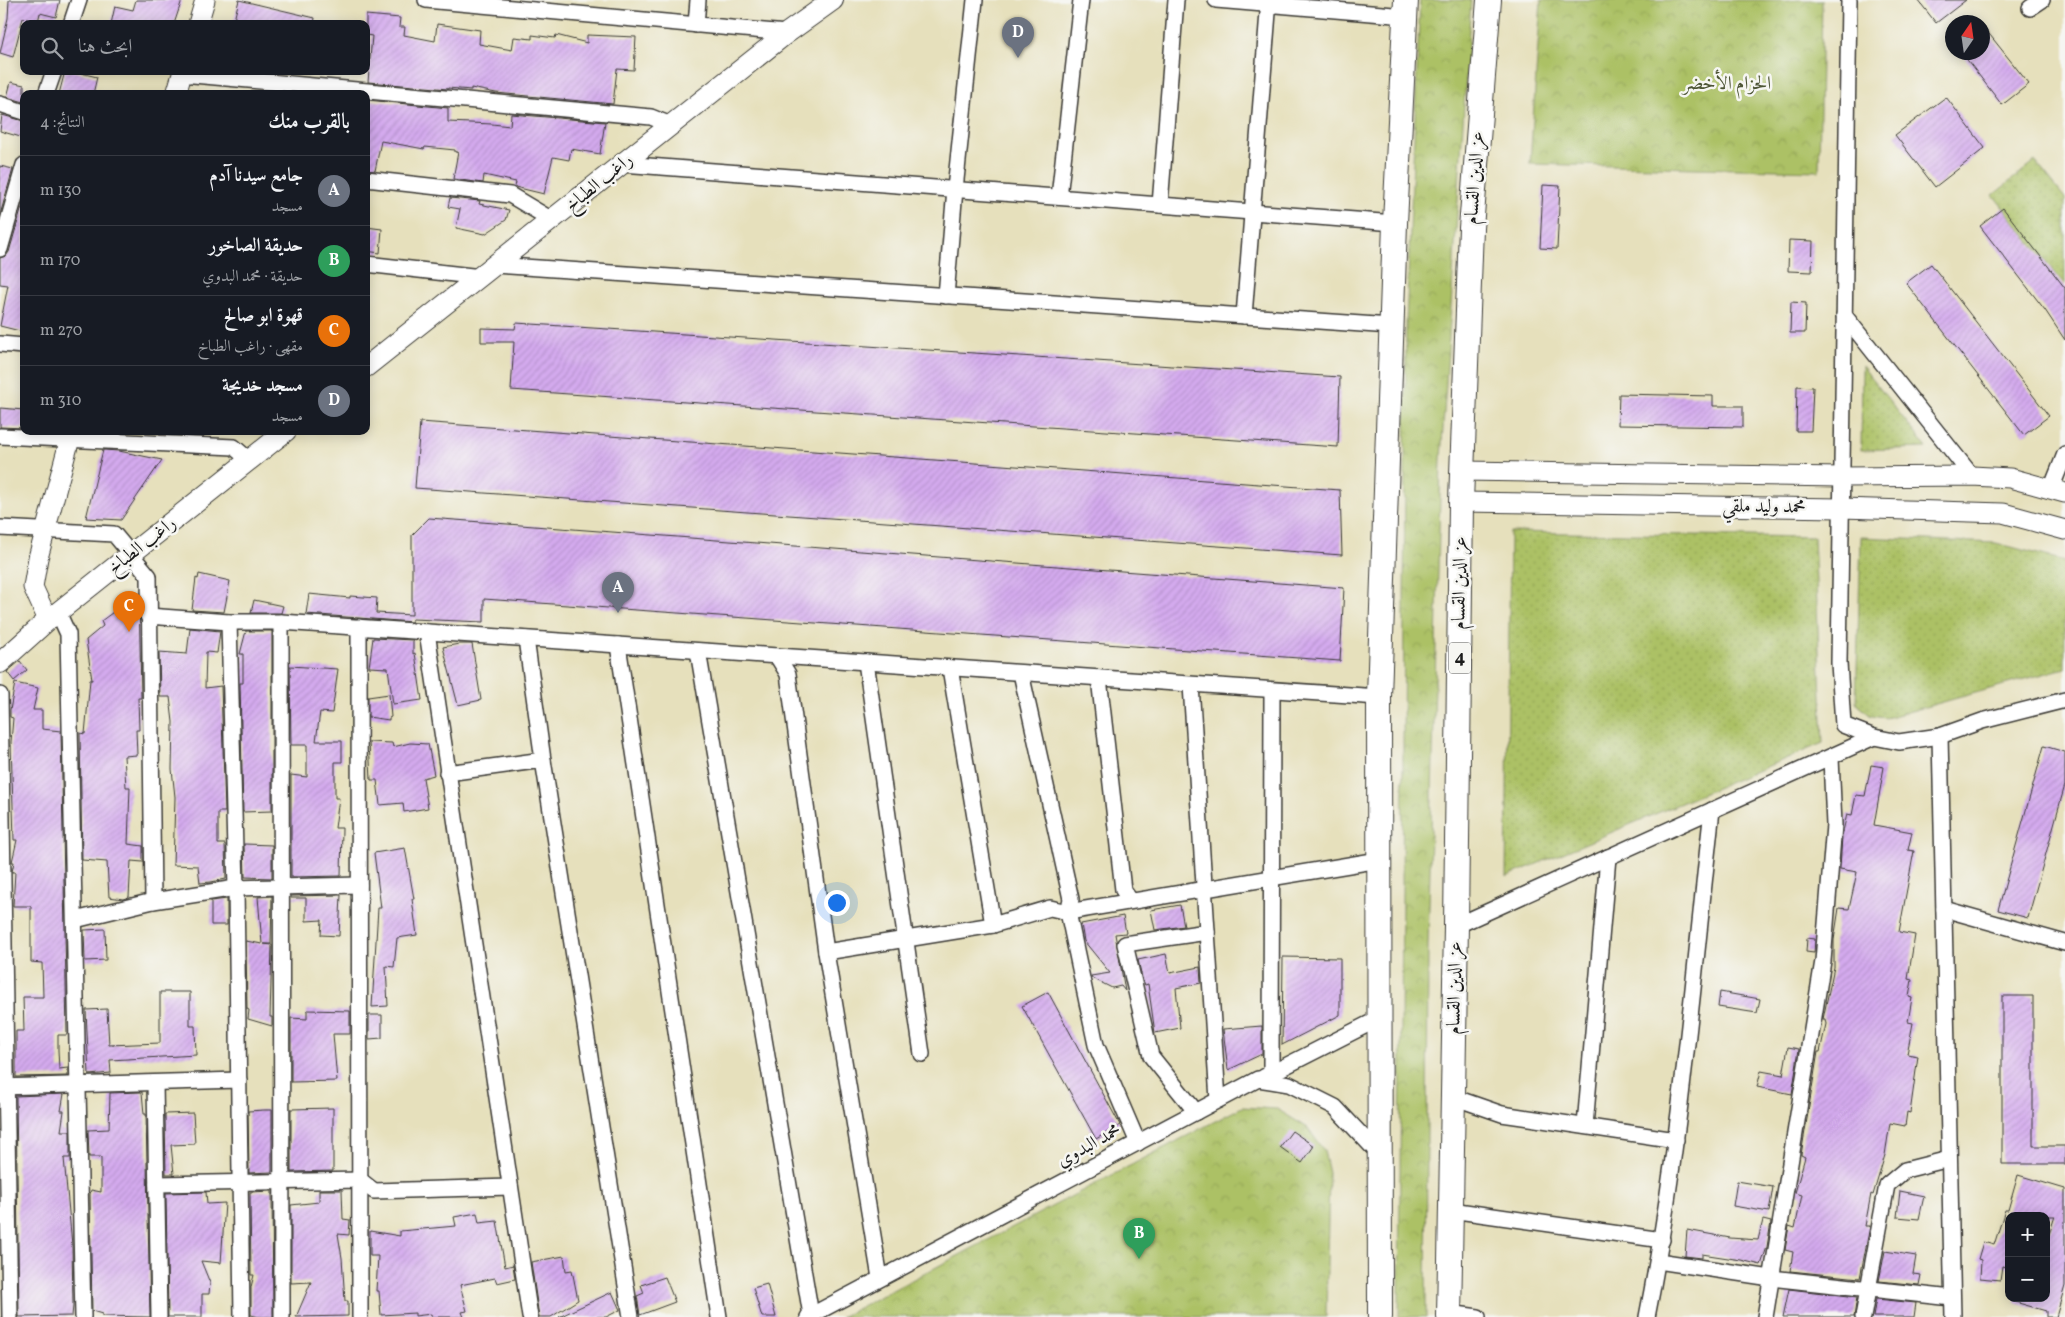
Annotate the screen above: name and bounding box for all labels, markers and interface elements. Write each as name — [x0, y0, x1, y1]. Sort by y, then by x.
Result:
north arrow — [1945, 15, 1990, 60]
pin: D — [1002, 17, 1034, 58]
search box — [20, 20, 370, 75]
icon: search — [38, 34, 66, 62]
text: ابحث هنا — [78, 34, 132, 60]
park label: الحزام الأخضر — [1681, 69, 1771, 99]
text: بالقرب منك — [268, 108, 350, 137]
text: النتائج: 4 — [40, 112, 85, 134]
street label: عز الدين القسام — [1459, 130, 1493, 226]
street label: راغب الطباخ — [559, 147, 640, 221]
text: جامع سيدنا آدم — [209, 163, 303, 189]
text: 130 m — [40, 180, 81, 202]
text: A — [328, 180, 340, 202]
text: مسجد — [272, 196, 303, 218]
text: حديقة الصاخور — [209, 233, 303, 259]
text: 170 m — [40, 250, 80, 272]
text: B — [329, 250, 339, 272]
text: حديقة · محمد البدوي — [202, 266, 303, 288]
text: قهوة ابو صالح — [224, 303, 303, 329]
text: 270 m — [40, 320, 82, 342]
text: C — [329, 320, 339, 342]
text: مقهى · راغب الطباخ — [198, 336, 303, 358]
text: مسجد خديجة — [222, 373, 303, 399]
text: 310 m — [40, 390, 81, 412]
text: D — [328, 390, 340, 412]
text: مسجد — [272, 406, 303, 428]
street label: محمد وليد ملقي — [1722, 493, 1806, 525]
street label: راغب الطباخ — [102, 511, 184, 583]
street label: عز الدين القسام — [1446, 536, 1476, 630]
pin: A — [602, 572, 634, 613]
pin: C — [113, 591, 145, 632]
road number: 4 — [1449, 642, 1471, 674]
your location — [824, 890, 850, 916]
street label: عز الدين القسام — [1441, 941, 1471, 1035]
street label: محمد البدوي — [1052, 1118, 1126, 1175]
map controls — [2005, 1212, 2050, 1302]
button: + — [2005, 1212, 2050, 1257]
pin: B — [1123, 1218, 1155, 1259]
button: − — [2005, 1257, 2050, 1302]

